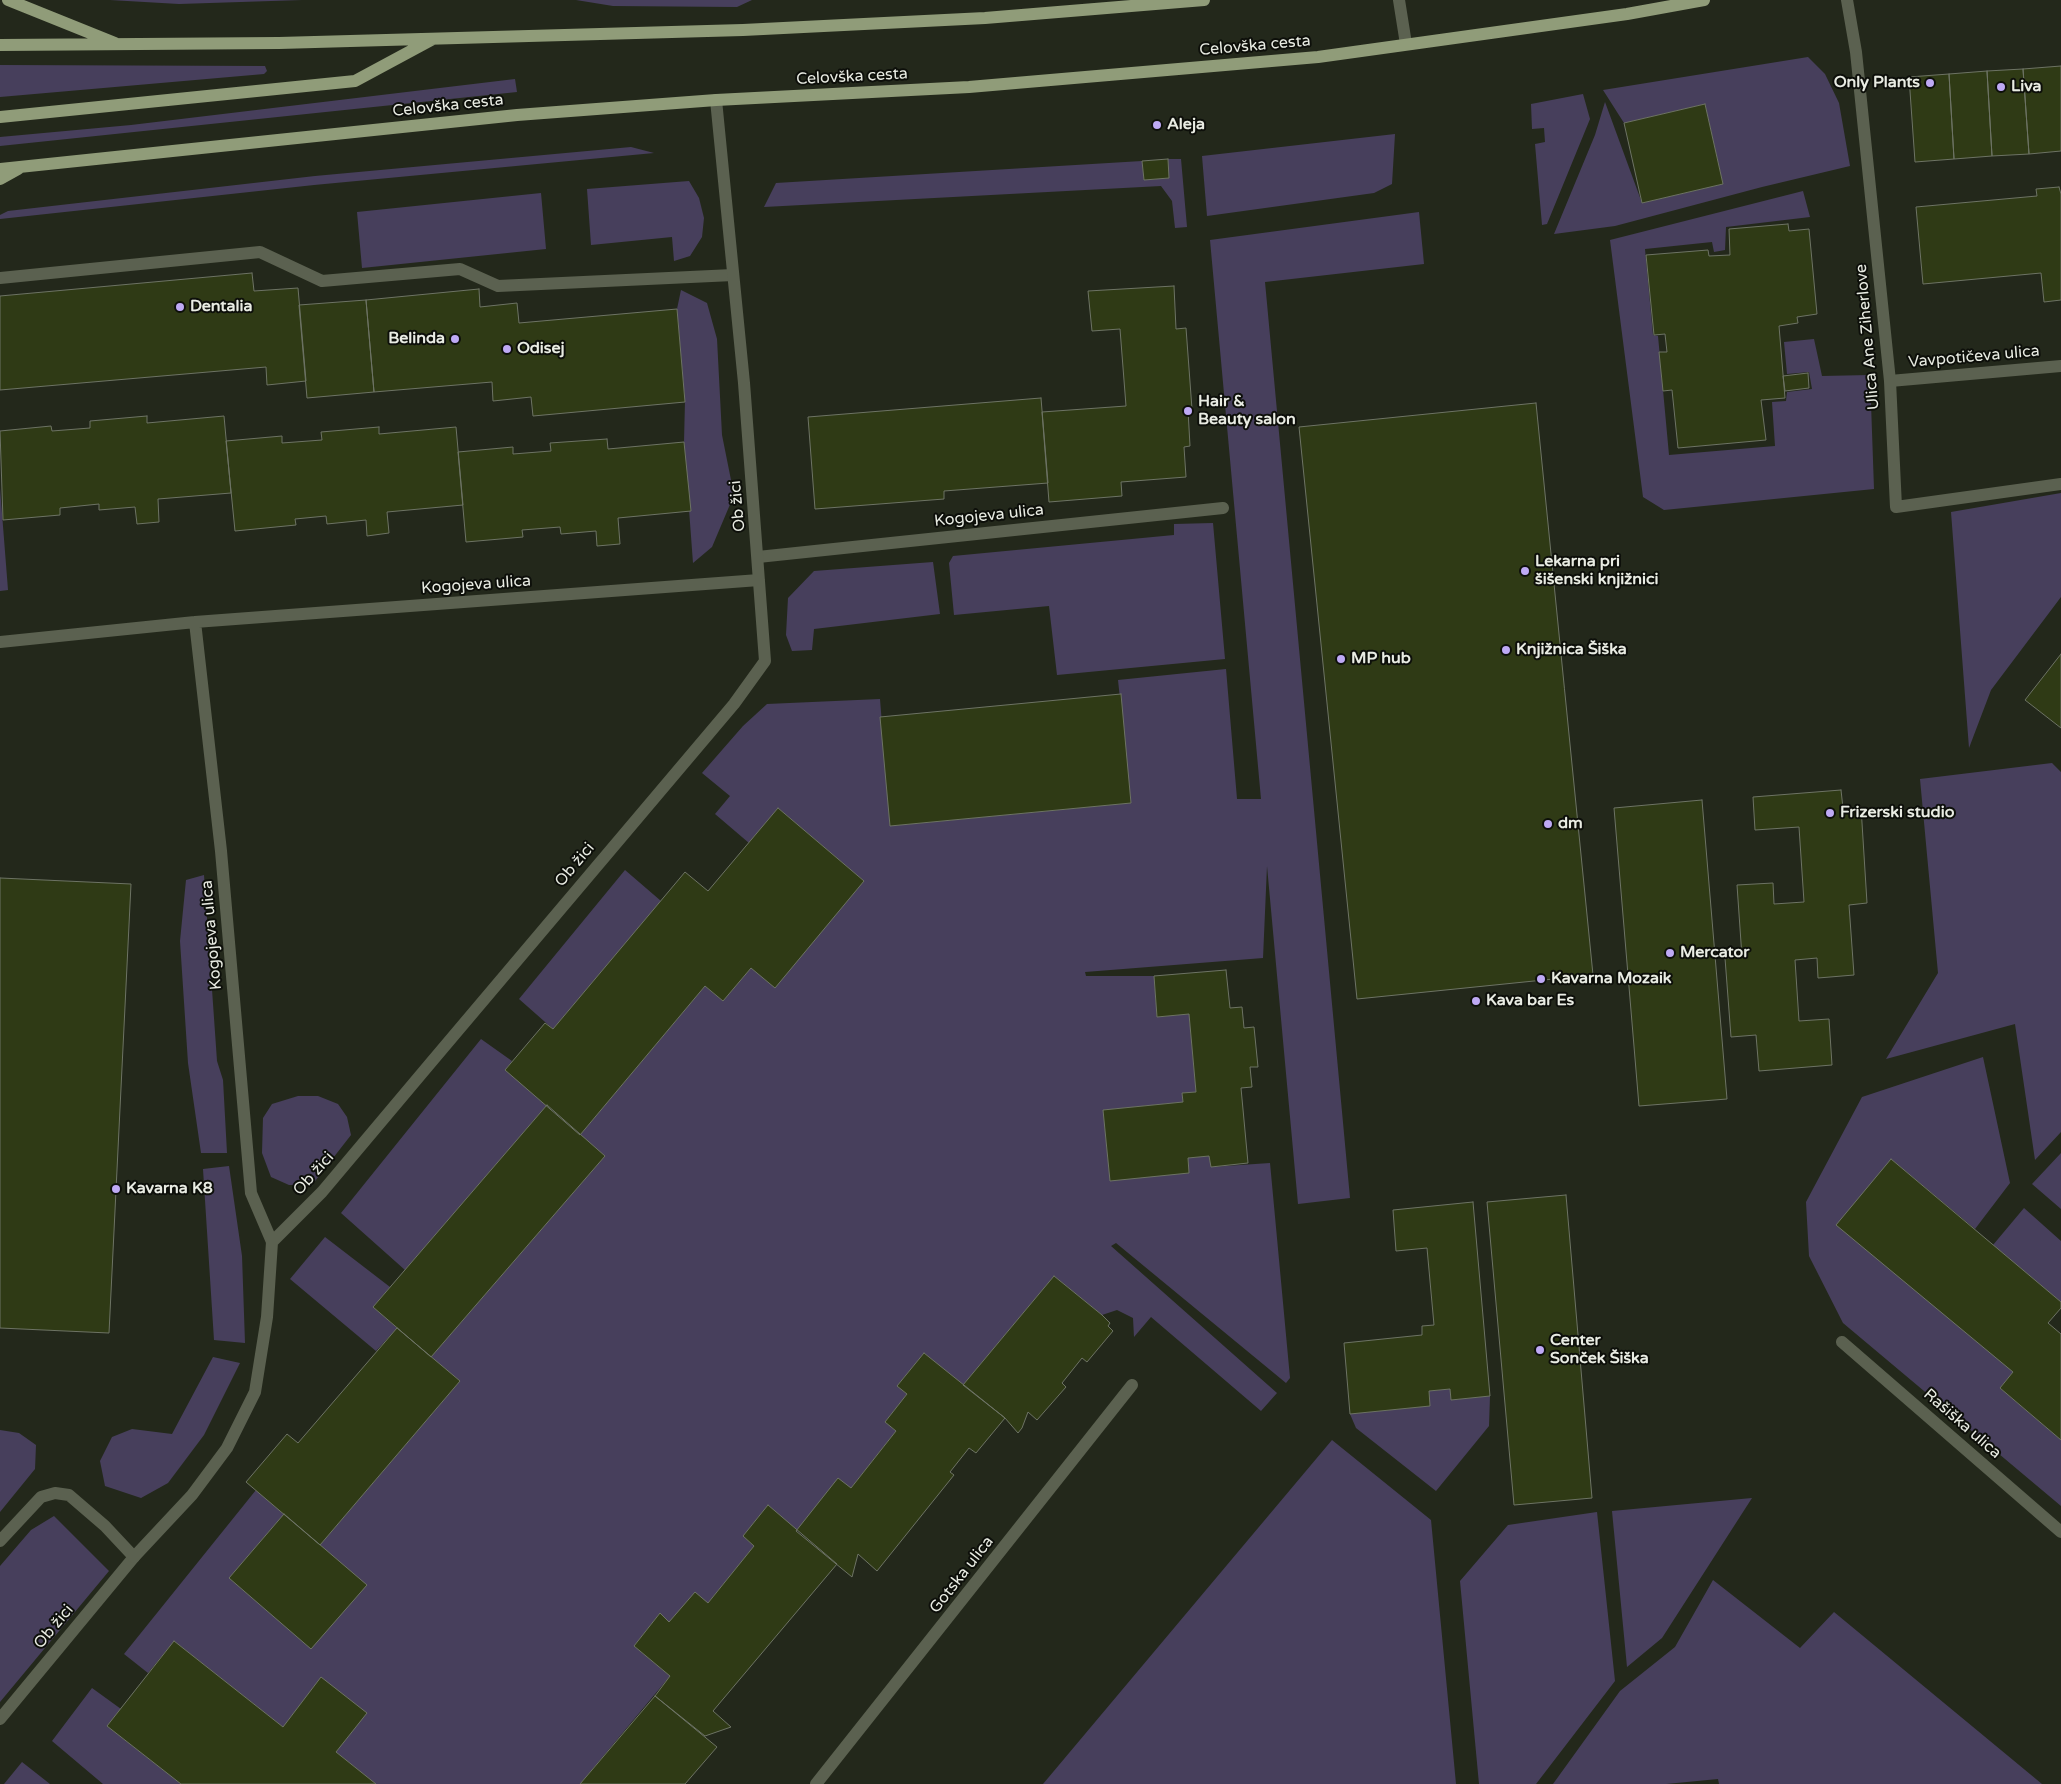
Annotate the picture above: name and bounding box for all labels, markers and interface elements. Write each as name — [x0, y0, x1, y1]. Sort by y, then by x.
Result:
street label: Celovška cesta — [1199, 32, 1311, 60]
street label: Celovška cesta — [796, 64, 908, 90]
place label: Only Plants — [1834, 73, 1920, 93]
marker: Only Plants — [1924, 77, 1936, 89]
place label: Liva — [2011, 77, 2042, 97]
marker: Liva — [1995, 81, 2007, 93]
street label: Celovška cesta — [391, 91, 505, 121]
place label: Aleja — [1167, 115, 1205, 135]
marker: Aleja — [1151, 119, 1163, 131]
street label: Ulica Ane Ziherlove — [1852, 263, 1884, 411]
place label: Dentalia — [190, 297, 252, 317]
marker: Dentalia — [174, 301, 186, 313]
place label: Belinda — [388, 329, 445, 349]
marker: Belinda — [449, 333, 461, 345]
place label: Odisej — [517, 339, 565, 359]
street label: Vavpotičeva ulica — [1908, 342, 2040, 372]
marker: Odisej — [501, 343, 513, 355]
place label: Hair & Beauty salon — [1198, 392, 1296, 430]
marker: Hair & Beauty salon — [1182, 405, 1194, 417]
street label: Ob žici — [726, 479, 750, 533]
street label: Kogojeva ulica — [933, 501, 1045, 531]
place label: Lekarna pri šišenski knjižnici — [1535, 552, 1658, 590]
marker: Lekarna pri šišenski knjižnici — [1519, 565, 1531, 577]
street label: Kogojeva ulica — [420, 572, 532, 598]
place label: Knjižnica Šiška — [1516, 640, 1627, 660]
marker: Knjižnica Šiška — [1500, 644, 1512, 656]
place label: MP hub — [1351, 649, 1411, 669]
marker: MP hub — [1335, 653, 1347, 665]
place label: Frizerski studio — [1840, 803, 1954, 823]
marker: Frizerski studio — [1824, 807, 1836, 819]
place label: dm — [1558, 814, 1583, 834]
marker: dm — [1542, 818, 1554, 830]
street label: Ob žici — [551, 839, 599, 891]
street label: Kogojeva ulica — [198, 879, 226, 991]
place label: Mercator — [1680, 943, 1749, 963]
marker: Mercator — [1664, 947, 1676, 959]
place label: Kavarna Mozaik — [1551, 969, 1672, 989]
marker: Kavarna Mozaik — [1535, 973, 1547, 985]
place label: Kava bar Es — [1486, 991, 1574, 1011]
marker: Kava bar Es — [1470, 995, 1482, 1007]
street label: Ob žici — [290, 1148, 338, 1200]
place label: Kavarna K8 — [126, 1179, 213, 1199]
marker: Kavarna K8 — [110, 1183, 122, 1195]
place label: Center Sonček Šiška — [1550, 1331, 1649, 1369]
marker: Center Sonček Šiška — [1534, 1344, 1546, 1356]
street label: Rašiška ulica — [1919, 1385, 2005, 1463]
street label: Gotska ulica — [926, 1533, 998, 1617]
street label: Ob žici — [30, 1601, 78, 1653]

